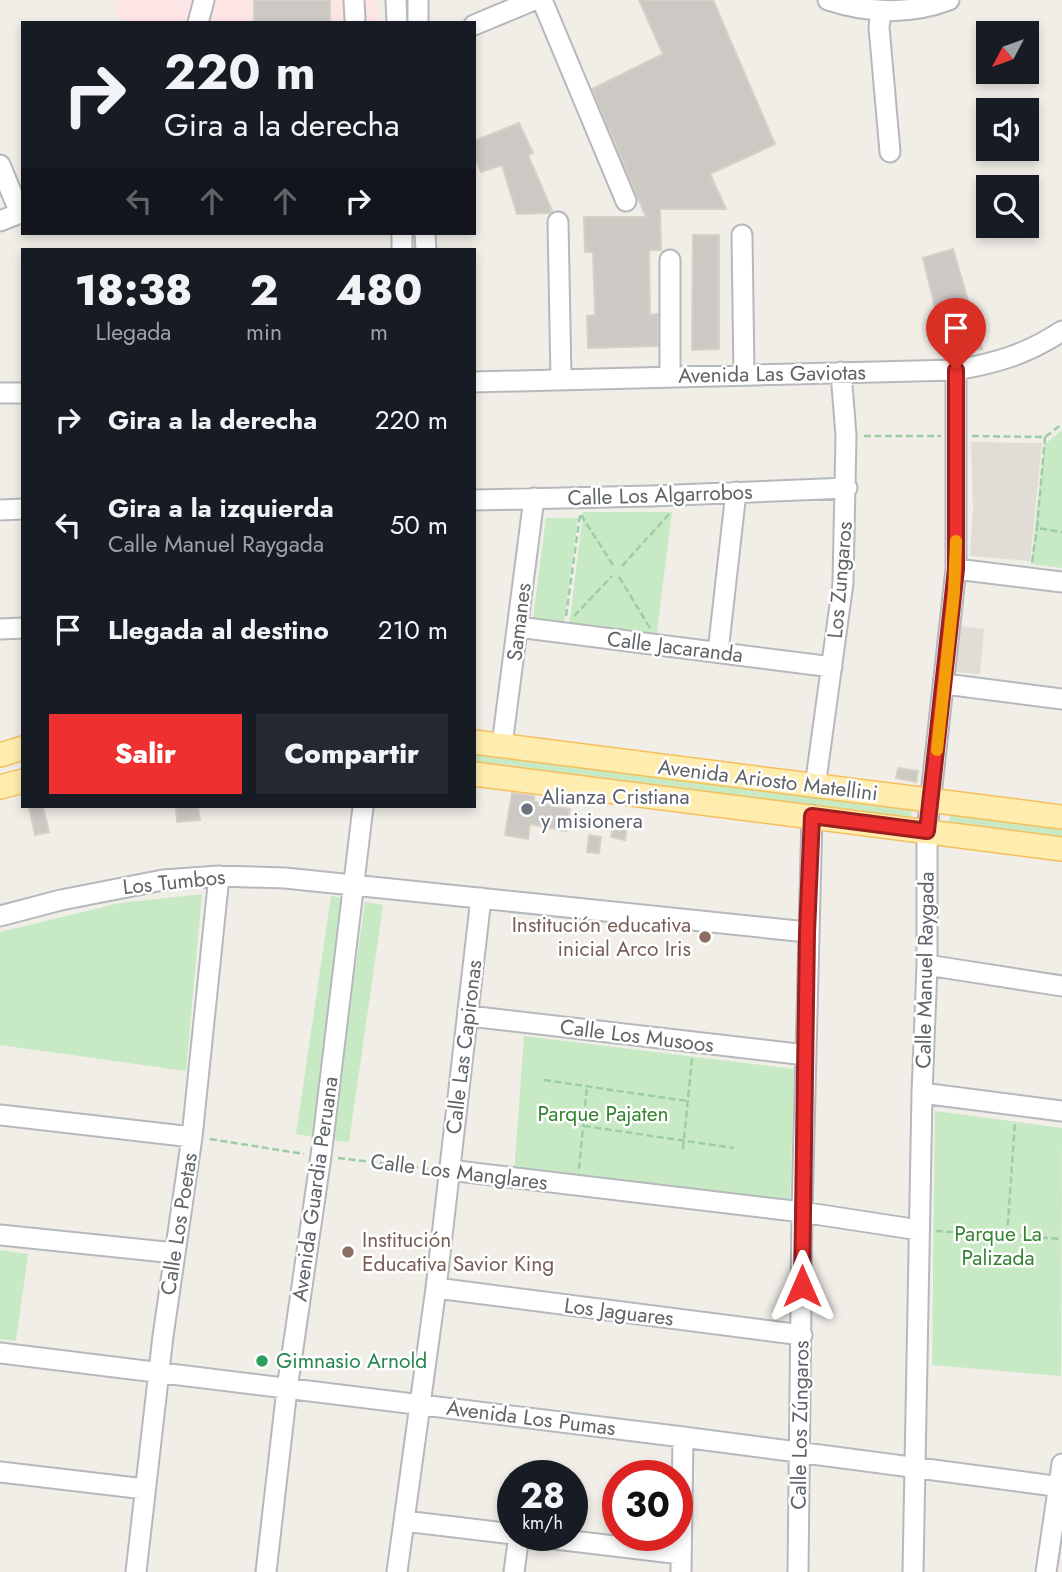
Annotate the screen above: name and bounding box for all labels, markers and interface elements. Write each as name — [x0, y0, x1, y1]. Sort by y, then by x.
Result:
north arrow — [976, 21, 1040, 84]
map controls — [976, 21, 1039, 238]
text: 220 m — [164, 37, 316, 107]
icon: right — [49, 49, 140, 140]
button: sound — [976, 98, 1039, 161]
text: Gira a la derecha — [164, 102, 400, 148]
button: search — [976, 175, 1039, 238]
icon: left — [120, 182, 158, 220]
icon: ahead — [193, 182, 231, 220]
icon: ahead — [266, 182, 304, 220]
icon: right — [339, 182, 377, 220]
text: 18:38 — [75, 260, 192, 321]
text: 2 — [250, 260, 278, 321]
text: 480 — [336, 260, 422, 321]
pin — [926, 298, 986, 370]
icon: arrive — [937, 309, 975, 347]
text: Llegada — [96, 315, 171, 349]
text: min — [246, 315, 282, 349]
text: m — [370, 315, 388, 349]
street label: Avenida Las Gaviotas — [678, 357, 866, 391]
icon: right — [49, 401, 87, 439]
text: Gira a la derecha — [108, 401, 317, 439]
text: 220 m — [375, 401, 448, 439]
street label: Calle Los Algarrobos — [567, 477, 753, 513]
text: Gira a la izquierda — [108, 489, 334, 527]
icon: left — [49, 506, 87, 544]
text: 50 m — [390, 506, 448, 544]
street label: Los Zungaros — [820, 520, 860, 640]
text: Calle Manuel Raygada — [108, 527, 324, 561]
street label: Samanes — [499, 581, 539, 663]
icon: arrive — [49, 611, 87, 649]
text: Llegada al destino — [108, 611, 329, 649]
text: 210 m — [378, 611, 448, 649]
street label: Calle Jacaranda — [605, 624, 745, 670]
button: Salir — [49, 714, 242, 794]
button: Compartir — [256, 714, 448, 794]
street label: Avenida Ariosto Matellini — [656, 752, 880, 808]
place label: Alianza Cristiana y misionera — [541, 782, 690, 836]
marker: Alianza Cristiana y misionera — [519, 801, 535, 817]
street label: Los Tumbos — [121, 862, 227, 902]
street label: Calle Manuel Raygada — [908, 871, 942, 1069]
place label: Institución educativa inicial Arco Iris — [512, 910, 691, 964]
marker: Institución educativa inicial Arco Iris — [697, 929, 713, 945]
street label: Calle Las Capironas — [438, 958, 490, 1136]
street label: Calle Los Musoos — [558, 1012, 716, 1060]
street label: Avenida Guardia Peruana — [284, 1075, 346, 1303]
park label: Parque Pajaten — [537, 1099, 669, 1129]
street label: Calle Los Manglares — [369, 1146, 549, 1198]
street label: Calle Los Poetas — [153, 1151, 205, 1297]
park label: Parque La Palizada — [954, 1219, 1042, 1273]
place label: Institución Educativa Savior King — [362, 1225, 554, 1279]
marker: Institución Educativa Savior King — [340, 1244, 356, 1260]
position arrow — [765, 1249, 839, 1323]
street label: Los Jaguares — [563, 1290, 675, 1334]
street label: Calle Los Zúngaros — [784, 1340, 816, 1510]
place label: Gimnasio Arnold — [276, 1346, 427, 1376]
marker: Gimnasio Arnold — [254, 1353, 270, 1369]
street label: Avenida Los Pumas — [445, 1393, 617, 1443]
speed limit sign: 30 — [602, 1460, 693, 1551]
text: 28 — [520, 1471, 565, 1521]
text: km/h — [522, 1510, 563, 1536]

